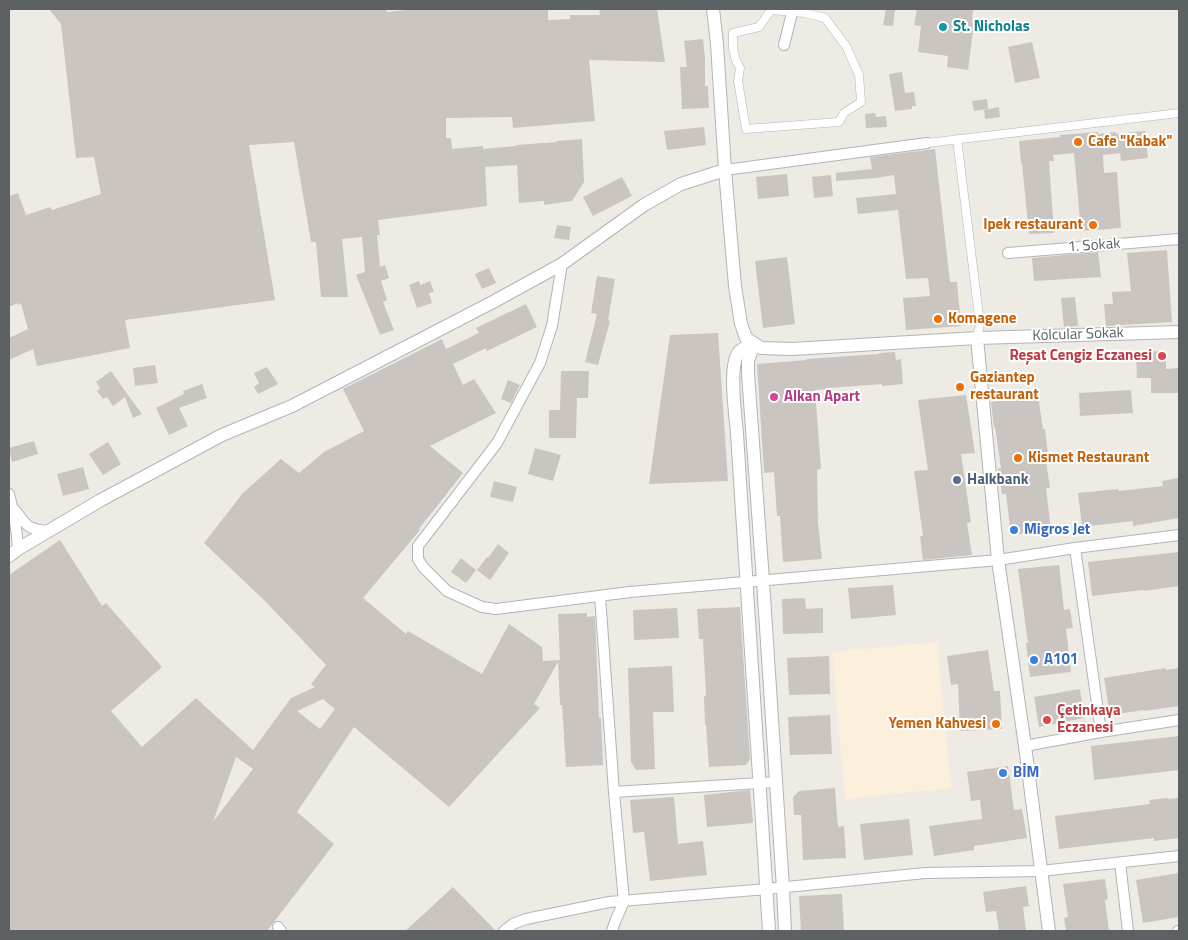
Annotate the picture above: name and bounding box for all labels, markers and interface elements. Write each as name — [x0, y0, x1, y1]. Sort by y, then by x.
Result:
place label: St. Nicholas — [953, 18, 1030, 36]
marker: St. Nicholas — [937, 21, 949, 33]
place label: Cafe "Kabak" — [1088, 133, 1172, 151]
marker: Cafe "Kabak" — [1072, 136, 1084, 148]
place label: Ipek restaurant — [983, 216, 1083, 234]
marker: Ipek restaurant — [1087, 219, 1099, 231]
street label: 1. Sokak — [1067, 235, 1121, 257]
place label: Komagene — [948, 310, 1016, 328]
marker: Komagene — [932, 313, 944, 325]
street label: Kolcular Sokak — [1032, 324, 1124, 346]
place label: Reşat Cengiz Eczanesi — [1009, 347, 1152, 365]
marker: Reşat Cengiz Eczanesi — [1156, 350, 1168, 362]
place label: Gaziantep restaurant — [970, 369, 1039, 404]
marker: Gaziantep restaurant — [954, 381, 966, 393]
place label: Alkan Apart — [784, 388, 860, 406]
marker: Alkan Apart — [768, 391, 780, 403]
place label: Kismet Restaurant — [1028, 449, 1149, 467]
marker: Kismet Restaurant — [1012, 452, 1024, 464]
place label: Halkbank — [967, 471, 1028, 489]
marker: Halkbank — [951, 474, 963, 486]
place label: Migros Jet — [1024, 521, 1090, 539]
marker: Migros Jet — [1008, 524, 1020, 536]
place label: A101 — [1044, 651, 1078, 669]
marker: A101 — [1028, 654, 1040, 666]
place label: Çetinkaya Eczanesi — [1057, 702, 1121, 737]
marker: Çetinkaya Eczanesi — [1041, 714, 1053, 726]
place label: Yemen Kahvesi — [889, 715, 986, 733]
marker: Yemen Kahvesi — [990, 718, 1002, 730]
place label: BİM — [1013, 764, 1039, 782]
marker: BİM — [997, 767, 1009, 779]

